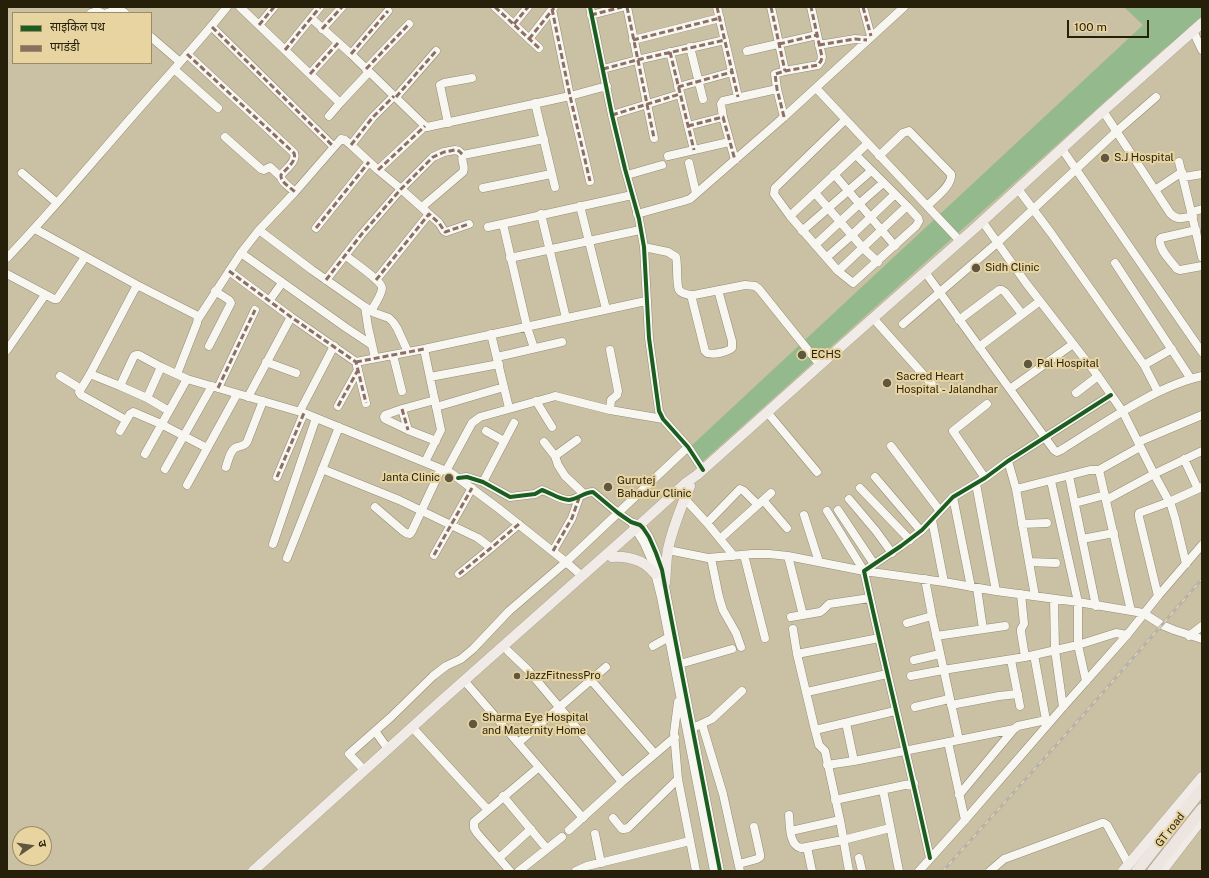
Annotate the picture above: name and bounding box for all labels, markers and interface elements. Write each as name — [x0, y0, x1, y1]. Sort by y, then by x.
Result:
legend — [12, 12, 152, 64]
scale bar — [1069, 12, 1151, 38]
text: साइकिल पथ — [50, 20, 105, 34]
text: 100 m — [1074, 20, 1107, 34]
text: पगडंडी — [50, 40, 80, 54]
place label: S.J Hospital — [1114, 151, 1174, 165]
marker: S.J Hospital — [1099, 152, 1111, 164]
place label: Sidh Clinic — [985, 261, 1039, 275]
marker: Sidh Clinic — [970, 262, 982, 274]
place label: ECHS — [811, 348, 841, 362]
marker: ECHS — [796, 349, 808, 361]
place label: Pal Hospital — [1037, 357, 1099, 371]
marker: Pal Hospital — [1022, 358, 1034, 370]
place label: Sacred Heart Hospital - Jalandhar — [896, 370, 998, 396]
marker: Sacred Heart Hospital - Jalandhar — [881, 377, 893, 389]
place label: Janta Clinic — [382, 471, 440, 485]
marker: Janta Clinic — [443, 472, 455, 484]
place label: Gurutej Bahadur Clinic — [617, 474, 692, 500]
marker: Gurutej Bahadur Clinic — [602, 481, 614, 493]
place label: JazzFitnessPro — [525, 669, 601, 683]
marker: JazzFitnessPro — [512, 671, 522, 681]
place label: Sharma Eye Hospital and Maternity Home — [482, 711, 589, 737]
marker: Sharma Eye Hospital and Maternity Home — [467, 718, 479, 730]
street label: GT road — [1153, 810, 1187, 850]
north arrow — [12, 826, 52, 866]
text: उ — [36, 839, 49, 848]

